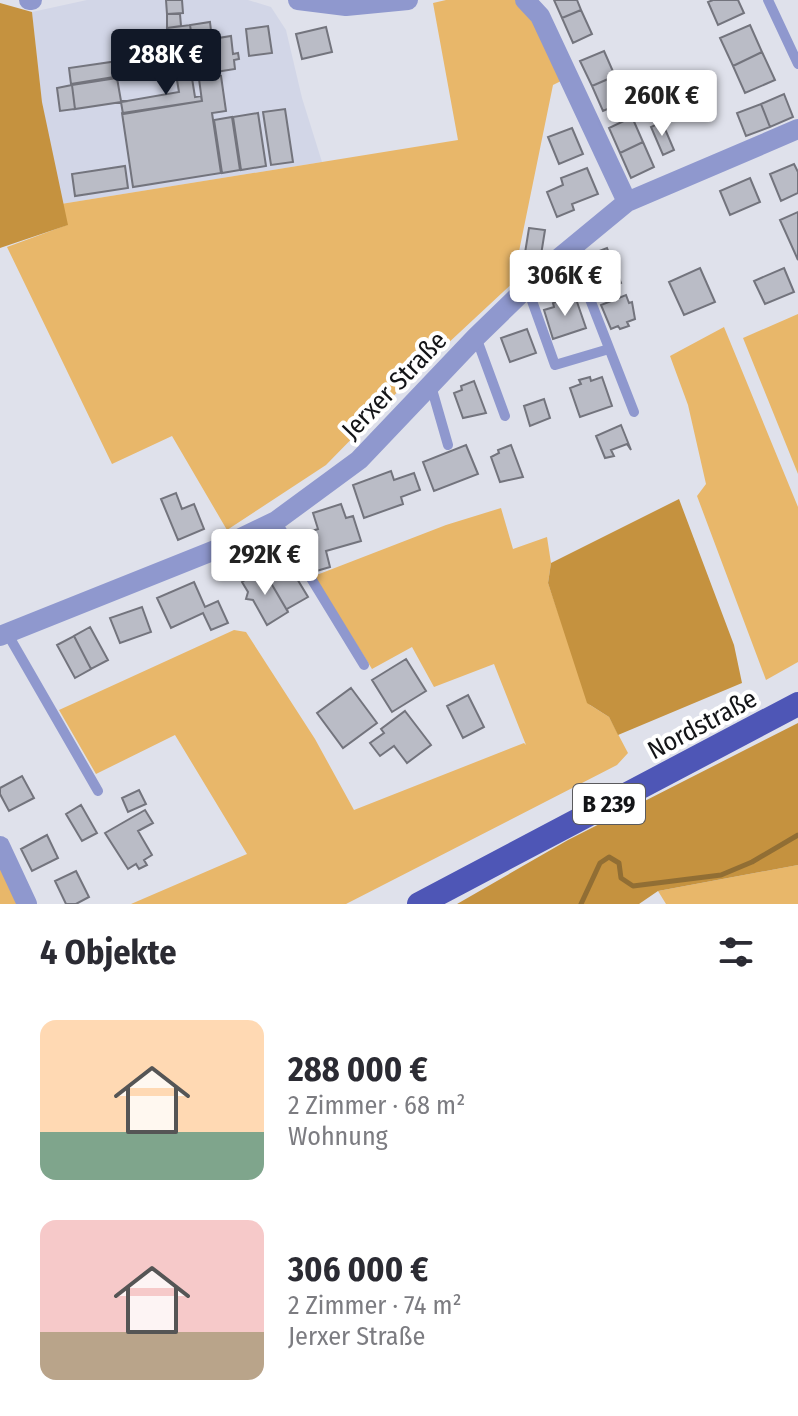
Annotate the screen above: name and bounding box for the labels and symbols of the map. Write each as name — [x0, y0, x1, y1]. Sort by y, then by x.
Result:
pin: 288K € — [101, 29, 231, 97]
pin: 260K € — [597, 70, 727, 138]
pin: 306K € — [500, 250, 630, 318]
street label: Jerxer Straße — [336, 325, 453, 446]
pin: 292K € — [200, 529, 330, 597]
street label: Nordstraße — [642, 683, 762, 766]
road number: B 239 — [573, 784, 645, 824]

